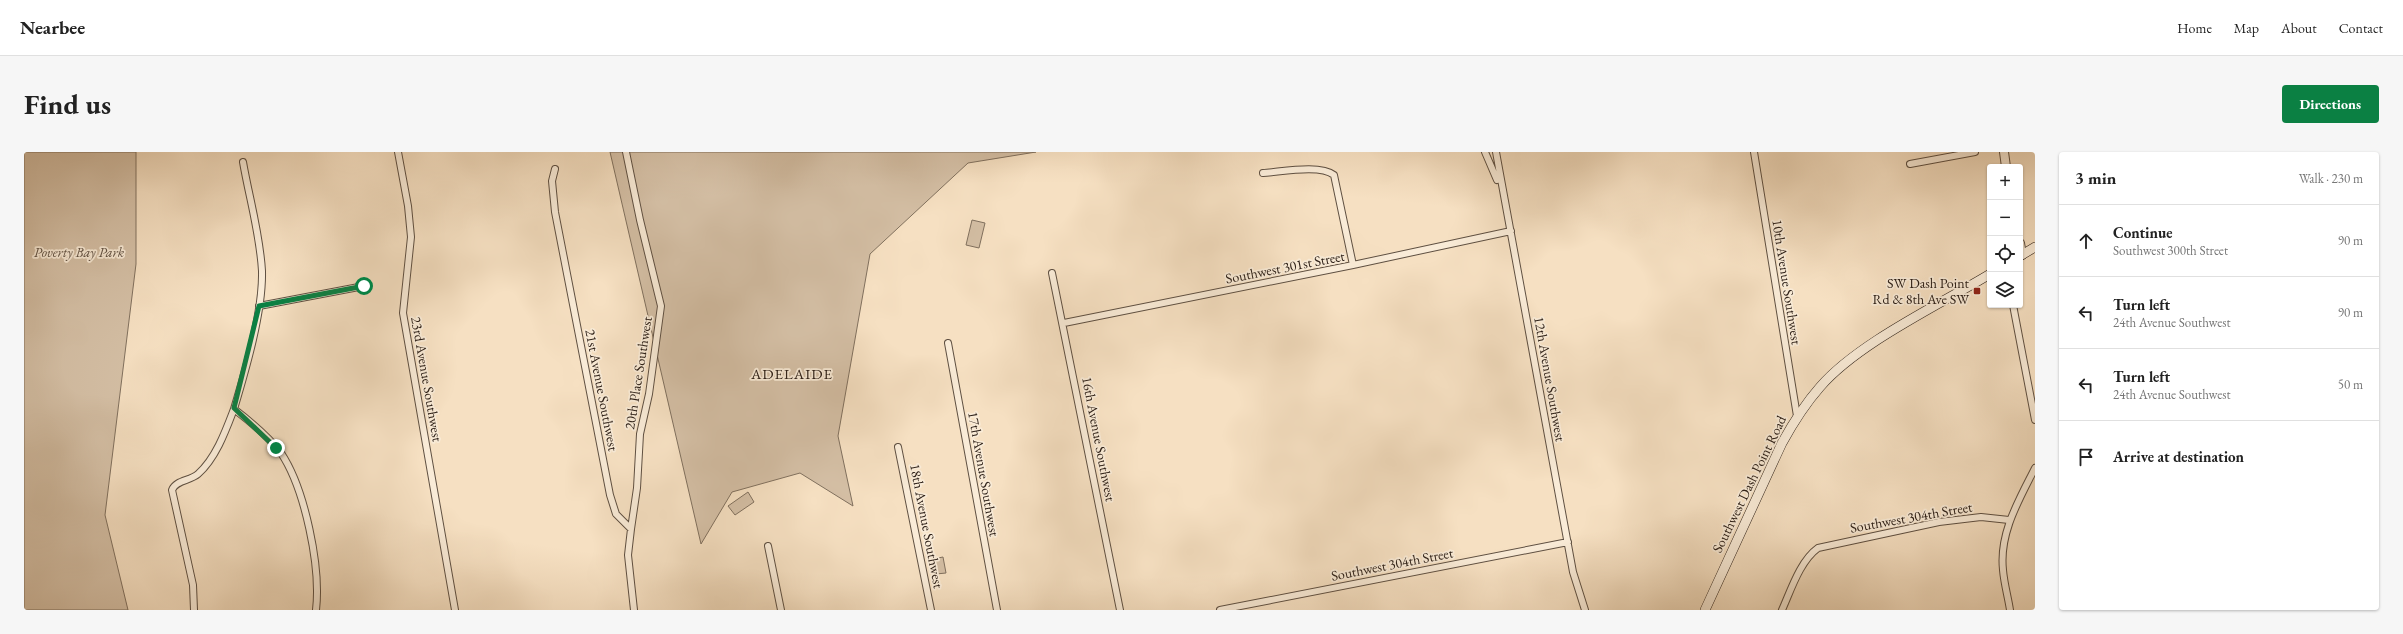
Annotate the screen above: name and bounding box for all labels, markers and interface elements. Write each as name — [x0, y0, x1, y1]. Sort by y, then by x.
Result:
text: Nearbee — [20, 15, 85, 40]
text: Home — [2177, 19, 2212, 37]
text: Map — [2234, 19, 2259, 37]
text: About — [2281, 19, 2317, 37]
text: Contact — [2339, 19, 2383, 37]
button: Directions — [2282, 85, 2379, 123]
text: Find us — [24, 86, 111, 122]
map controls — [1987, 164, 2023, 308]
button: + — [1987, 164, 2023, 200]
text: 3 min — [2075, 167, 2116, 189]
text: Walk · 230 m — [2299, 170, 2363, 187]
button: − — [1987, 200, 2023, 236]
street label: 10th Avenue Southwest — [1768, 218, 1806, 346]
text: Continue — [2113, 223, 2173, 242]
icon: ahead — [2075, 230, 2097, 252]
text: 90 m — [2338, 232, 2363, 249]
button: locate — [1987, 236, 2023, 272]
text: Southwest 300th Street — [2113, 242, 2228, 259]
park label: Poverty Bay Park — [34, 243, 125, 261]
street label: Southwest 301st Street — [1224, 246, 1347, 287]
button: layers — [1987, 272, 2023, 308]
place label: SW Dash Point Rd & 8th Ave SW — [1873, 274, 1970, 308]
route start — [355, 277, 373, 295]
marker: SW Dash Point Rd & 8th Ave SW — [1972, 286, 1982, 296]
text: Turn left — [2113, 295, 2170, 314]
icon: left — [2075, 302, 2097, 324]
text: 90 m — [2338, 304, 2363, 321]
text: 24th Avenue Southwest — [2113, 314, 2230, 331]
street label: 23rd Avenue Southwest — [407, 315, 447, 444]
street label: 20th Place Southwest — [620, 315, 656, 431]
street label: 12th Avenue Southwest — [1530, 315, 1570, 443]
street label: 21st Avenue Southwest — [581, 327, 623, 453]
district label: ADELAIDE — [750, 364, 833, 383]
text: Turn left — [2113, 367, 2170, 386]
icon: left — [2075, 374, 2097, 396]
street label: 16th Avenue Southwest — [1078, 375, 1120, 503]
text: 50 m — [2338, 376, 2363, 393]
text: 24th Avenue Southwest — [2113, 386, 2230, 403]
street label: 17th Avenue Southwest — [964, 410, 1004, 538]
street label: Southwest Dash Point Road — [1708, 412, 1790, 556]
route end — [267, 439, 285, 457]
icon: arrive — [2075, 446, 2097, 468]
text: Arrive at destination — [2113, 447, 2244, 466]
street label: 18th Avenue Southwest — [906, 462, 948, 590]
street label: Southwest 304th Street — [1848, 497, 1974, 537]
street label: Southwest 304th Street — [1330, 543, 1455, 585]

